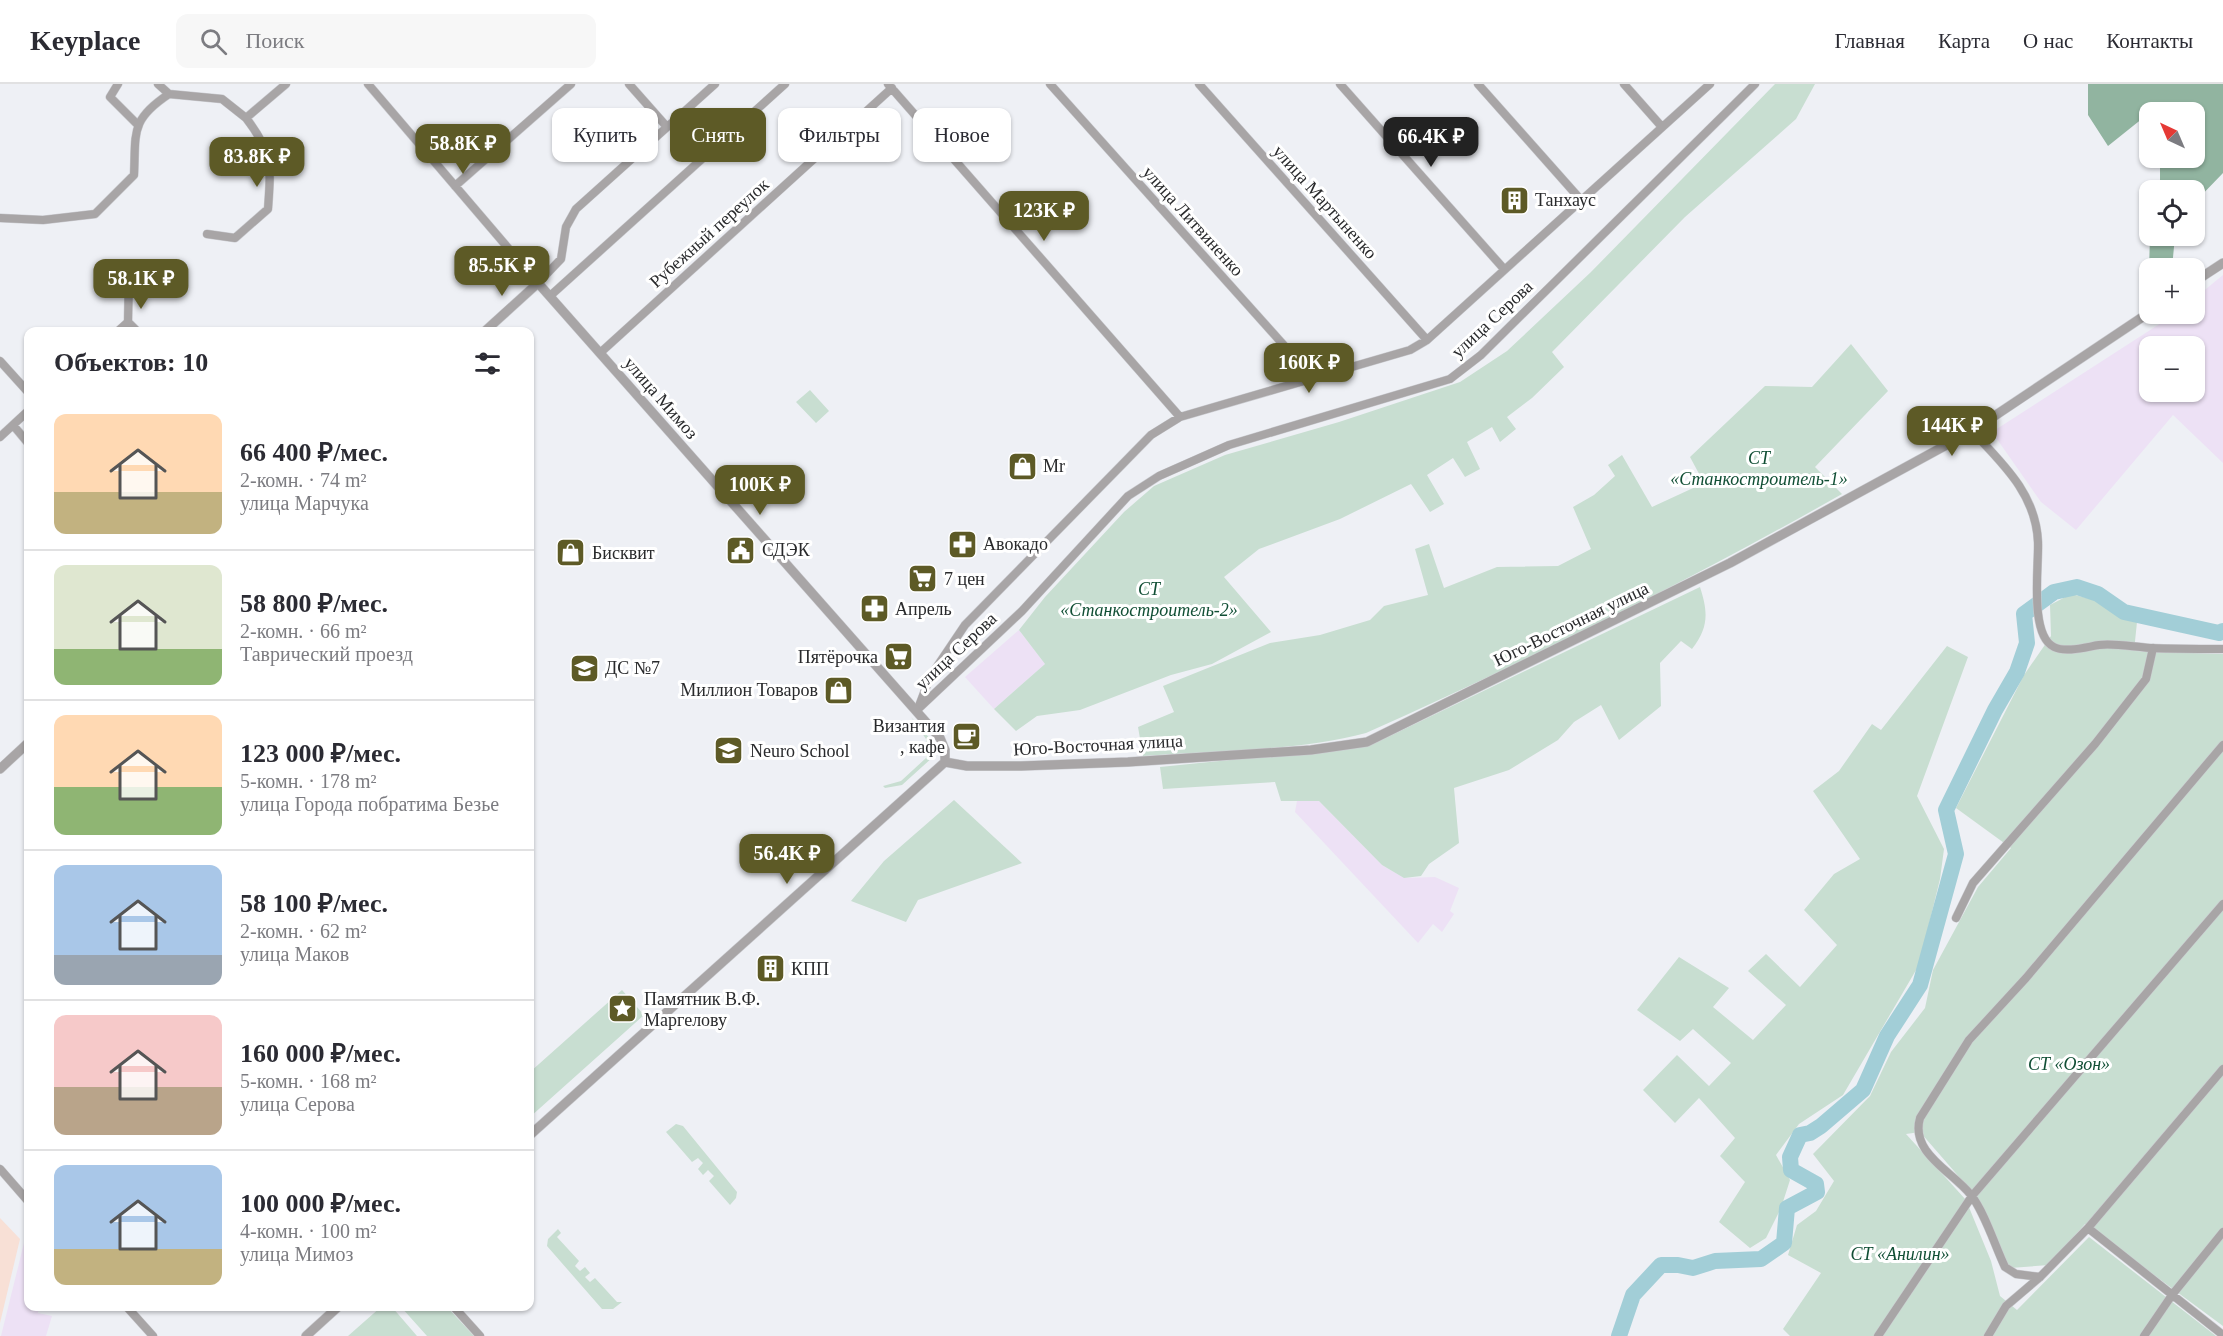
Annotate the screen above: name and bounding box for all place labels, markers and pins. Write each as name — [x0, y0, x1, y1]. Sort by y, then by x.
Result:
pin: 66.4K ₽ — [1376, 117, 1486, 168]
pin: 58.8K ₽ — [408, 124, 518, 175]
pin: 83.8K ₽ — [202, 137, 312, 188]
building icon: Танхаус — [1498, 184, 1530, 216]
place label: Танхаус — [1535, 190, 1596, 210]
pin: 123K ₽ — [995, 191, 1093, 242]
pin: 85.5K ₽ — [447, 246, 557, 297]
pin: 58.1K ₽ — [86, 259, 196, 310]
pin: 160K ₽ — [1260, 343, 1358, 394]
pin: 144K ₽ — [1903, 406, 2001, 457]
shop icon: Mr — [1006, 450, 1038, 482]
place label: Mr — [1043, 456, 1065, 476]
pin: 100K ₽ — [711, 465, 809, 516]
pharmacy icon: Авокадо — [946, 528, 978, 560]
public building icon: СДЭК — [725, 534, 757, 566]
place label: Авокадо — [983, 534, 1048, 554]
shop icon: Бисквит — [555, 537, 587, 569]
place label: СДЭК — [762, 540, 811, 560]
place label: Бисквит — [592, 543, 655, 563]
supermarket icon: 7 цен — [907, 563, 939, 595]
place label: 7 цен — [944, 569, 985, 589]
pharmacy icon: Апрель — [858, 593, 890, 625]
place label: Апрель — [895, 599, 952, 619]
supermarket icon: Пятёрочка — [883, 641, 915, 673]
place label: Пятёрочка — [798, 647, 878, 667]
school or university icon: ДС №7 — [568, 652, 600, 684]
place label: ДС №7 — [605, 658, 660, 678]
shop icon: Миллион Товаров — [823, 674, 855, 706]
place label: Миллион Товаров — [680, 680, 818, 700]
place label: Византия , кафе — [873, 716, 945, 757]
cafe icon: Византия , кафе — [950, 720, 982, 752]
school or university icon: Neuro School — [713, 735, 745, 767]
place label: Neuro School — [750, 741, 849, 761]
pin: 56.4K ₽ — [732, 834, 842, 885]
building icon: КПП — [754, 953, 786, 985]
place label: КПП — [791, 959, 829, 979]
place label: Памятник В.Ф. Маргелову — [644, 989, 760, 1030]
place icon: Памятник В.Ф. Маргелову — [607, 993, 639, 1025]

